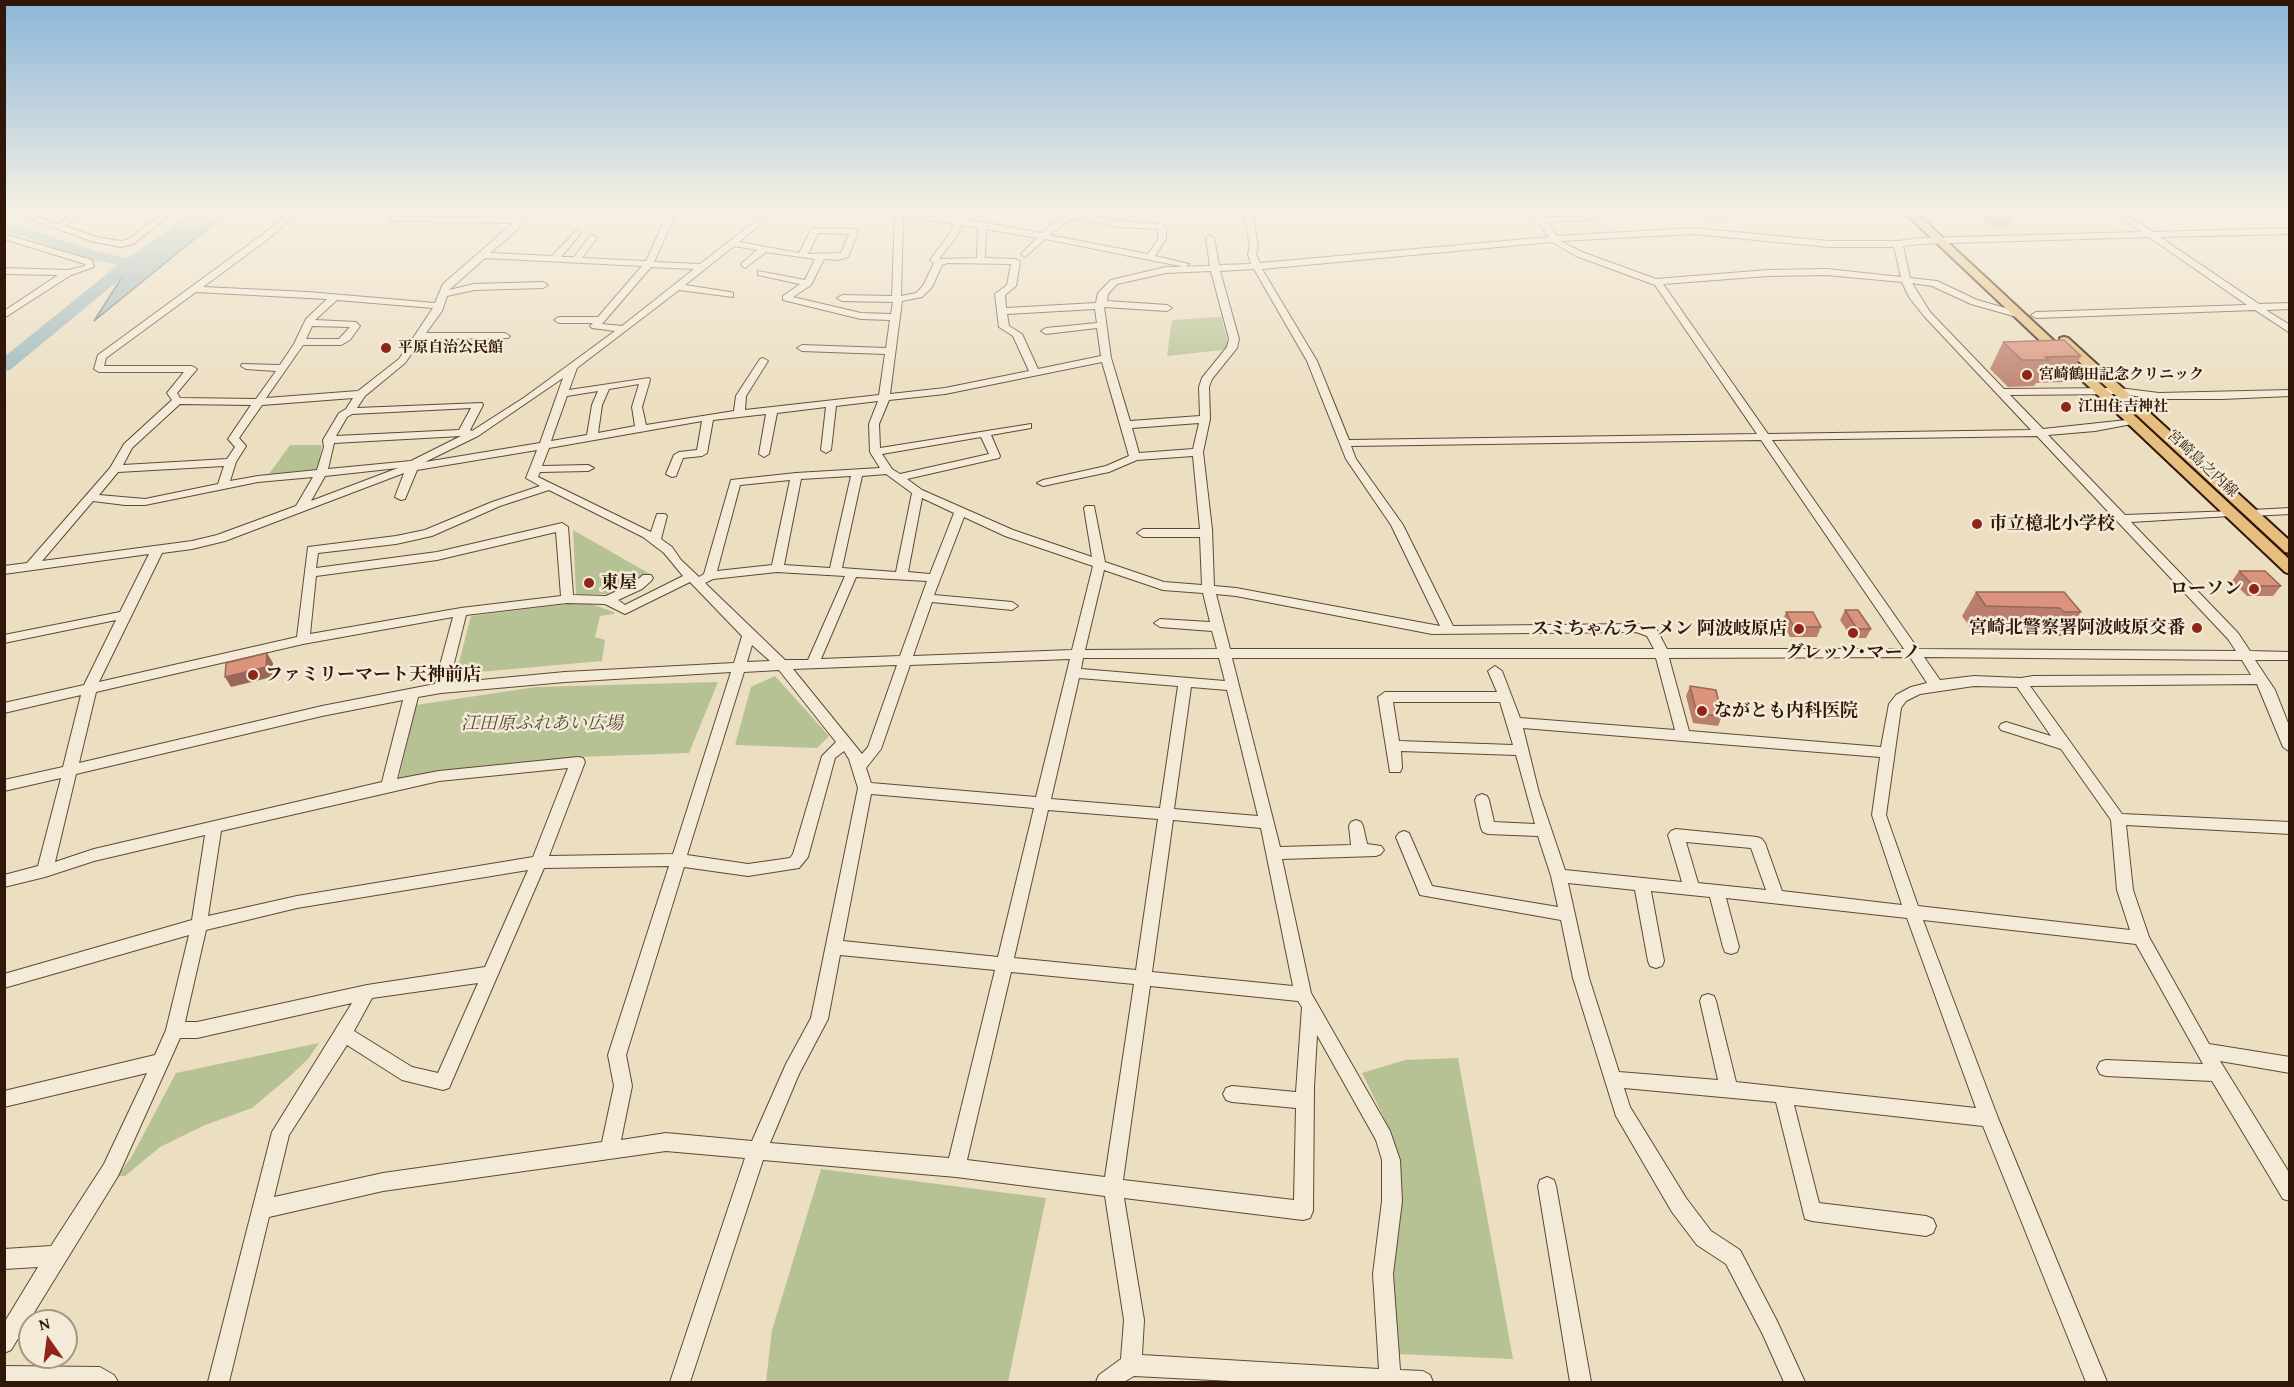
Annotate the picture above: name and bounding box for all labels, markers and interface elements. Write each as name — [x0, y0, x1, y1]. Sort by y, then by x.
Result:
place label: 平原自治公民館 — [398, 339, 503, 357]
marker: 平原自治公民館 — [379, 341, 393, 355]
place label: 宮崎鶴田記念クリニック — [2039, 366, 2204, 384]
marker: 宮崎鶴田記念クリニック — [2020, 368, 2034, 382]
place label: 江田住吉神社 — [2078, 398, 2168, 416]
marker: 江田住吉神社 — [2059, 400, 2073, 414]
street label: 宮崎島之内線 — [2163, 427, 2241, 501]
place label: 市立檍北小学校 — [1989, 513, 2115, 535]
marker: 市立檍北小学校 — [1970, 517, 1984, 531]
place label: 東屋 — [601, 572, 637, 594]
marker: 東屋 — [582, 576, 596, 590]
place label: ローソン — [2170, 578, 2242, 600]
marker: ローソン — [2247, 582, 2261, 596]
place label: 宮崎北警察署阿波岐原交番 — [1969, 617, 2185, 639]
place label: スミちゃんラーメン 阿波岐原店 — [1531, 618, 1787, 640]
marker: 宮崎北警察署阿波岐原交番 — [2190, 621, 2204, 635]
marker: スミちゃんラーメン 阿波岐原店 — [1792, 622, 1806, 636]
marker: グレッソ･マーノ — [1846, 626, 1860, 640]
place label: グレッソ･マーノ — [1786, 642, 1920, 664]
place label: ファミリーマート天神前店 — [265, 664, 481, 686]
marker: ファミリーマート天神前店 — [246, 668, 260, 682]
place label: ながとも内科医院 — [1714, 700, 1858, 722]
marker: ながとも内科医院 — [1695, 704, 1709, 718]
park label: 江田原ふれあい広場 — [461, 713, 623, 735]
north arrow — [18, 1309, 78, 1369]
text: N — [36, 1311, 52, 1336]

